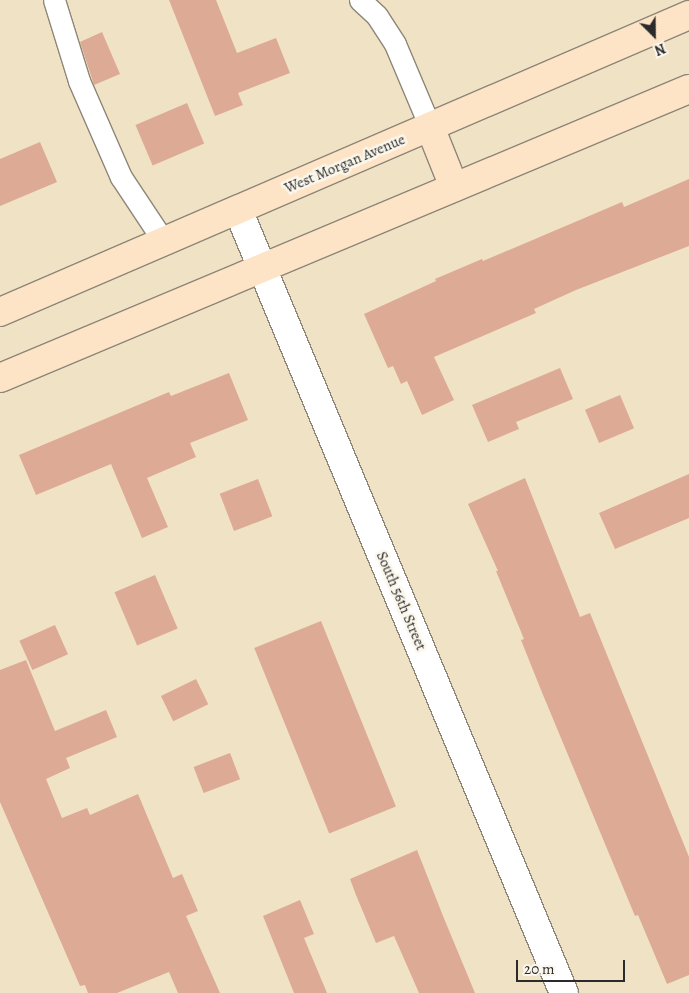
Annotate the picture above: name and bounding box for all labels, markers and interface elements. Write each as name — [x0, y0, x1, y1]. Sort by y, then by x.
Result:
north arrow — [629, 10, 679, 60]
text: N — [652, 39, 668, 60]
street label: West Morgan Avenue — [282, 130, 408, 198]
street label: South 56th Street — [372, 549, 430, 653]
scale bar — [519, 950, 628, 982]
text: 20 m — [524, 959, 555, 979]

